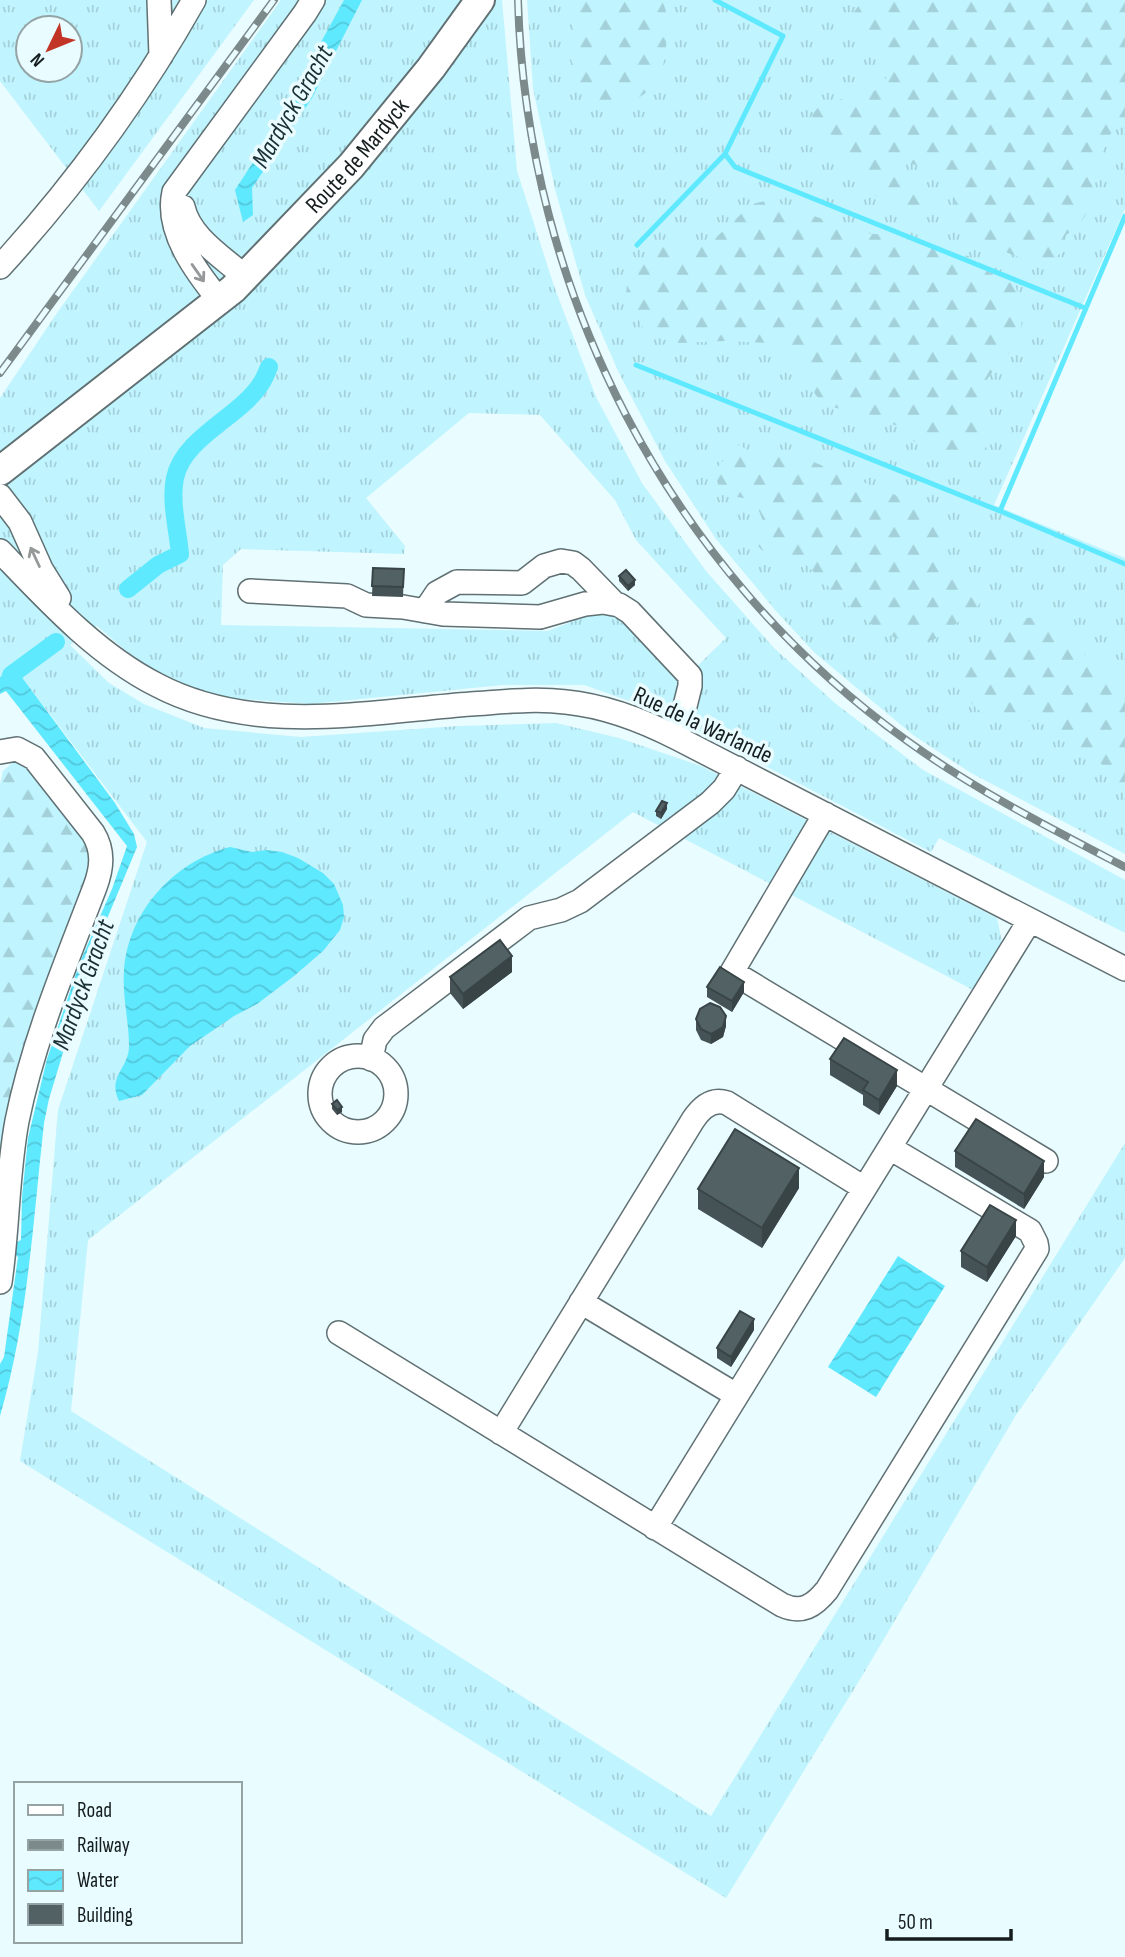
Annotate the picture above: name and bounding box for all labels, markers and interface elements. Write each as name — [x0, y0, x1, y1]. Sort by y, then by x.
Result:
north arrow — [14, 14, 84, 84]
water label: Mardyck Gracht — [246, 39, 341, 174]
text: N — [26, 48, 50, 71]
street label: Route de Mardyck — [299, 92, 415, 219]
one-way arrow — [191, 263, 205, 282]
one-way arrow — [28, 547, 41, 568]
street label: Rue de la Warlande — [629, 680, 777, 770]
water label: Mardyck Gracht — [46, 915, 122, 1054]
legend — [14, 1782, 242, 1943]
text: Road — [77, 1798, 112, 1823]
text: Railway — [77, 1833, 130, 1858]
text: Water — [77, 1868, 119, 1893]
scale bar — [887, 1898, 1011, 1942]
text: Building — [77, 1903, 133, 1928]
text: 50 m — [898, 1910, 933, 1935]

